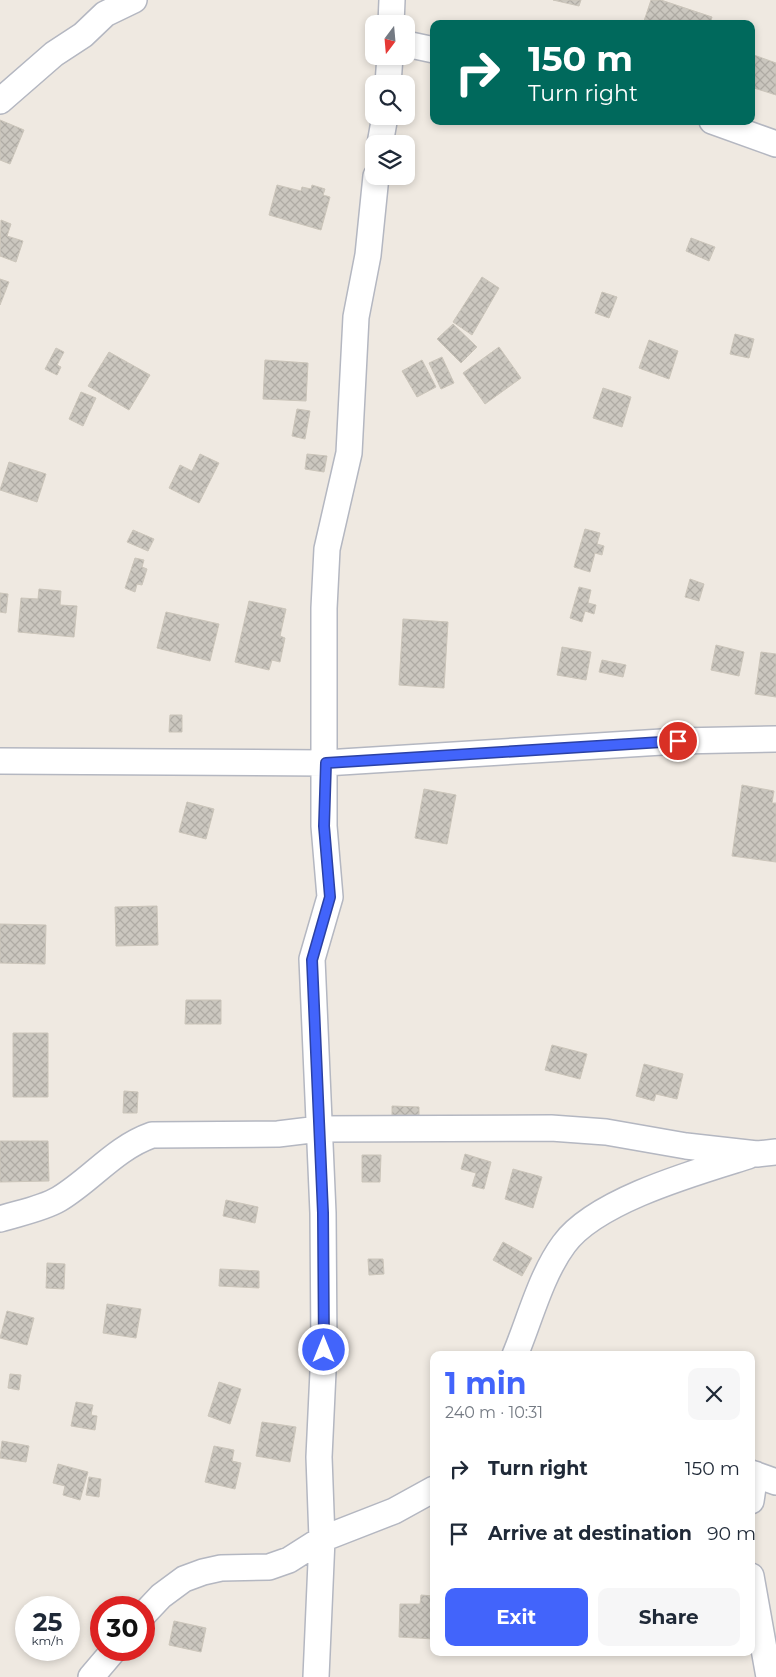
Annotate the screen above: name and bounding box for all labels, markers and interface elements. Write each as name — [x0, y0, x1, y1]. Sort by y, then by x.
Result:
north arrow — [365, 15, 415, 65]
map controls — [365, 15, 415, 185]
text: 150 m — [528, 37, 633, 80]
icon: right — [445, 40, 510, 105]
button: search — [365, 75, 415, 125]
text: Turn right — [528, 80, 638, 107]
button: layers — [365, 135, 415, 185]
pin — [657, 720, 699, 762]
icon: arrive — [664, 727, 692, 755]
position arrow — [297, 1323, 349, 1375]
text: 1 min — [445, 1365, 526, 1402]
button: close — [688, 1368, 740, 1420]
text: 240 m · 10:31 — [445, 1403, 543, 1422]
icon: right — [445, 1455, 473, 1483]
text: Turn right — [488, 1457, 588, 1480]
text: 150 m — [685, 1457, 740, 1480]
icon: arrive — [445, 1520, 473, 1548]
text: Arrive at destination — [488, 1522, 692, 1545]
text: 90 m — [707, 1522, 756, 1545]
button: Exit — [445, 1588, 588, 1646]
button: Share — [598, 1588, 740, 1646]
speed limit sign: 30 — [90, 1596, 155, 1661]
text: 25 — [33, 1607, 62, 1637]
text: km/h — [31, 1633, 64, 1648]

